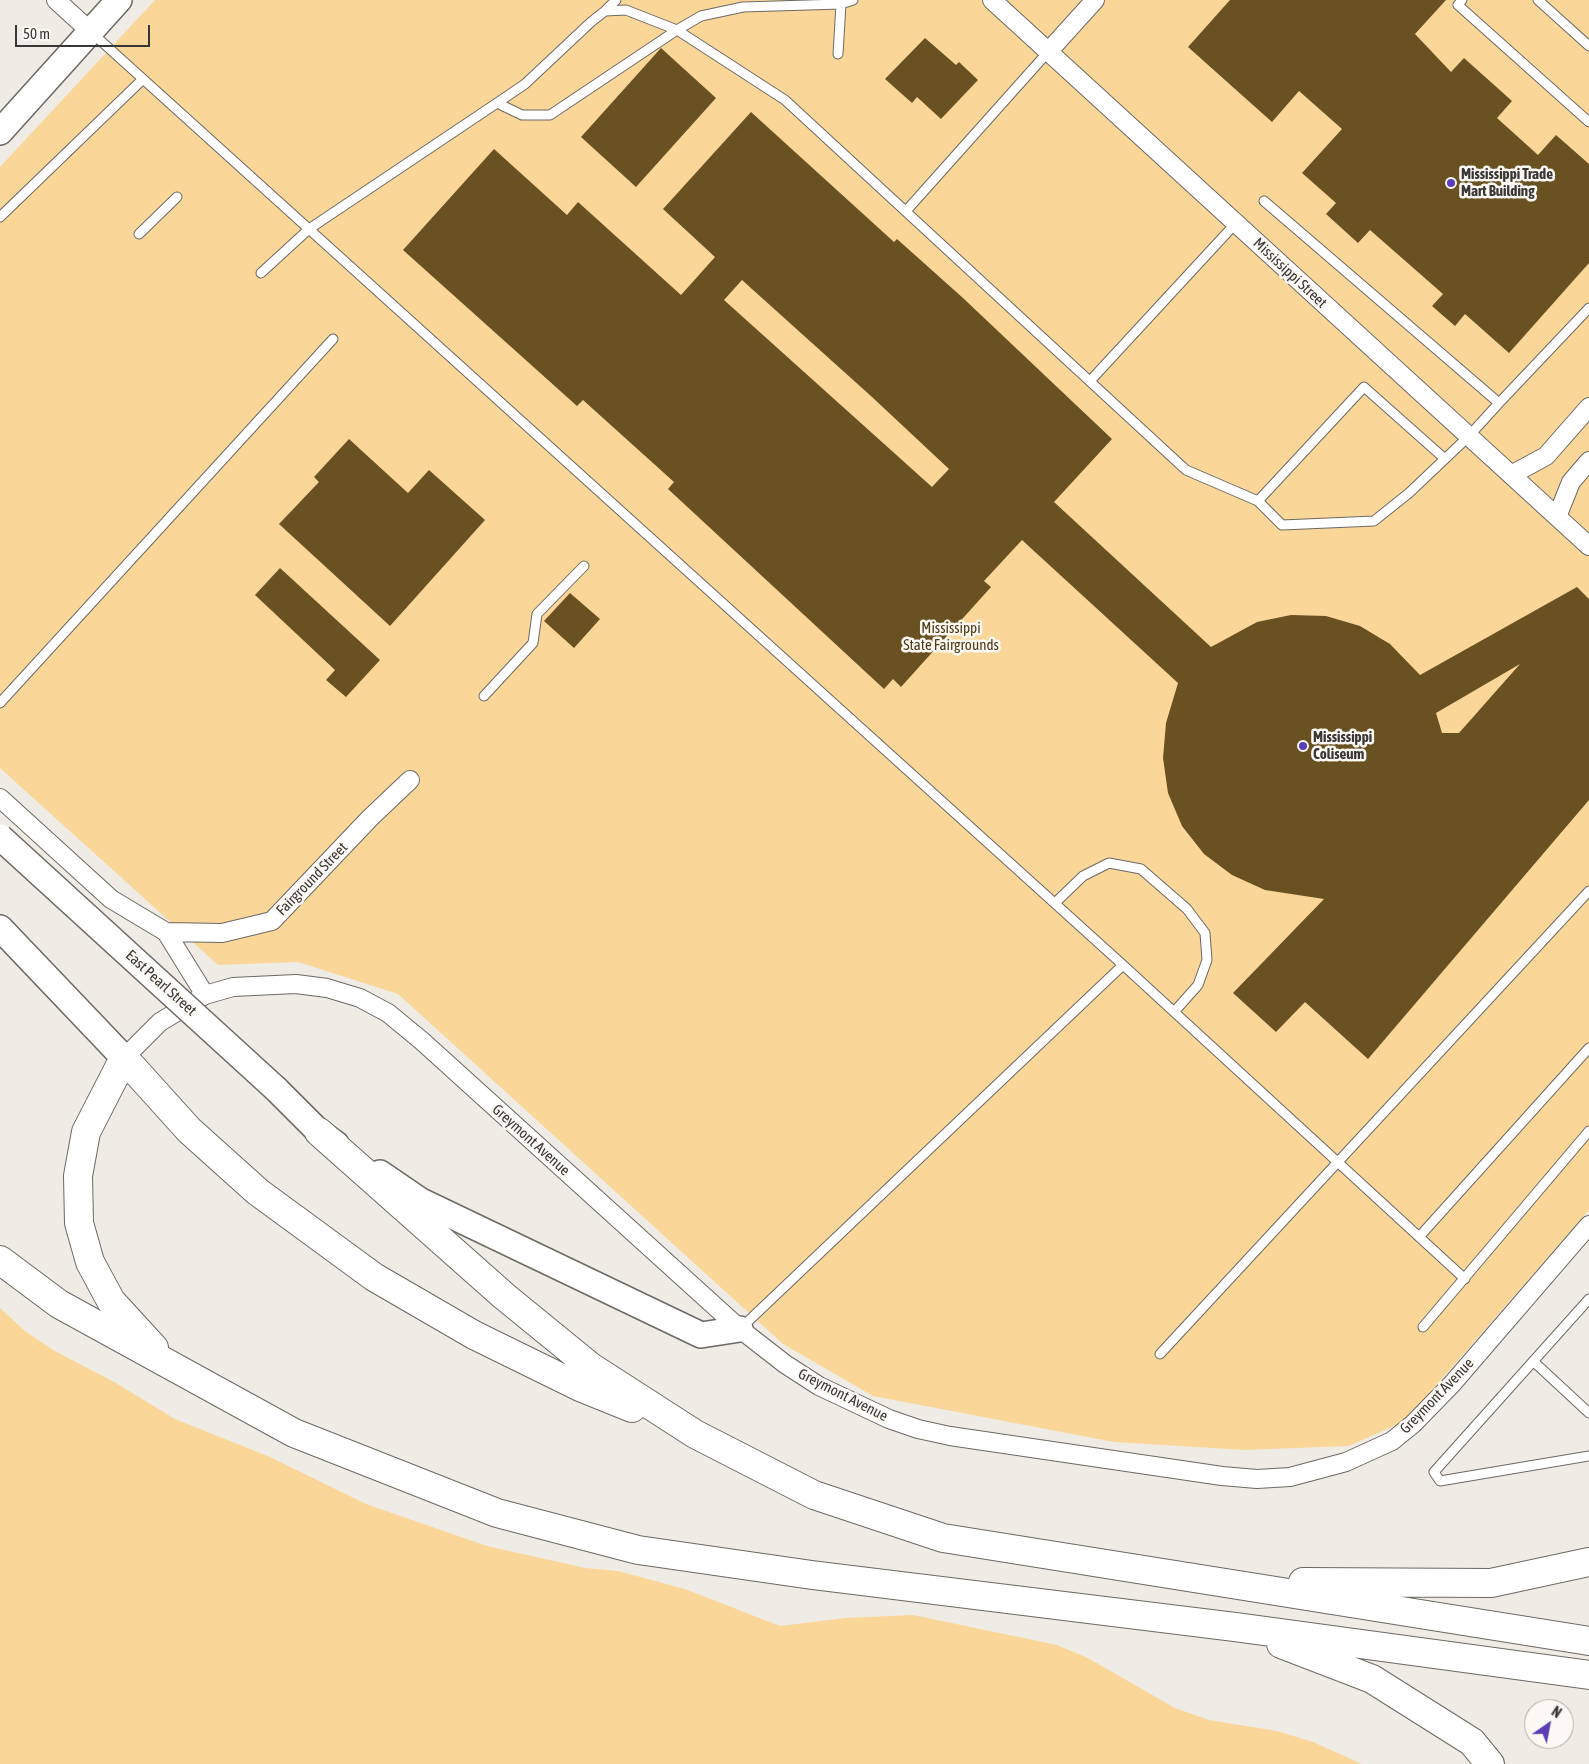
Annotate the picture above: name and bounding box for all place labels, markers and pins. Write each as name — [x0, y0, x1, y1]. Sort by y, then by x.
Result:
place label: Mississippi Trade Mart Building — [1461, 165, 1553, 200]
marker: Mississippi Trade Mart Building — [1445, 177, 1457, 189]
place label: Mississippi Coliseum — [1313, 728, 1372, 763]
marker: Mississippi Coliseum — [1297, 740, 1309, 752]

